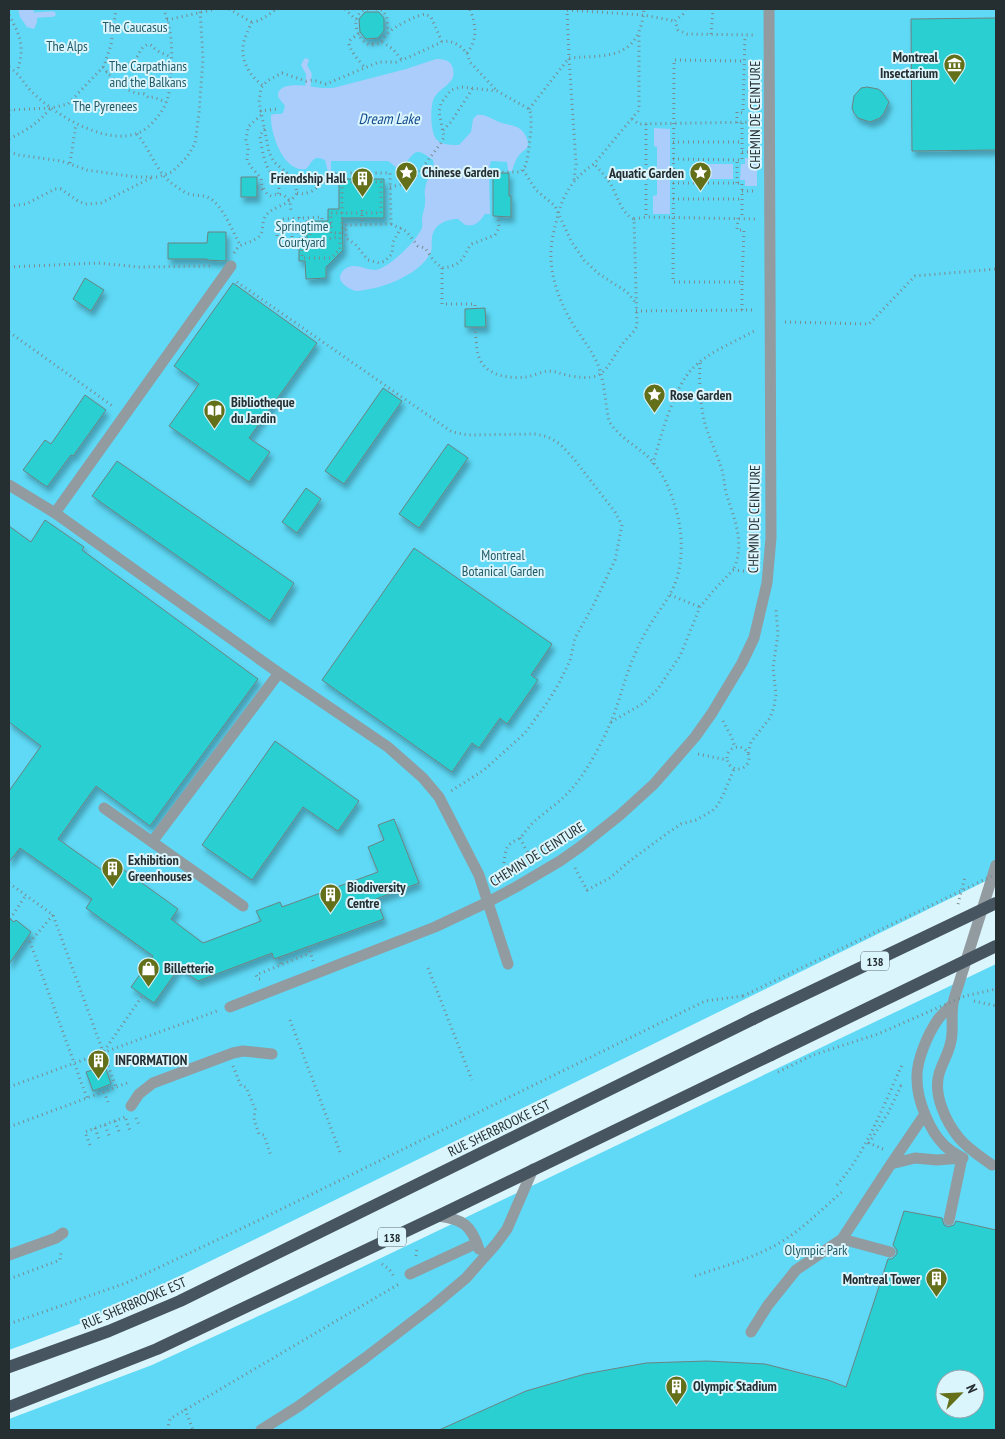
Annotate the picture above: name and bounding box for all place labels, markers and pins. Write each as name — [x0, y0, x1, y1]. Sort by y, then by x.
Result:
place label: Montreal Insectarium — [880, 48, 939, 82]
museum icon: Montreal Insectarium — [942, 53, 966, 84]
place icon: Chinese Garden — [394, 160, 418, 191]
place icon: Aquatic Garden — [688, 161, 712, 192]
place label: Chinese Garden — [422, 163, 499, 181]
place label: Aquatic Garden — [608, 164, 684, 182]
building icon: Friendship Hall — [350, 166, 374, 197]
place label: Friendship Hall — [271, 169, 347, 187]
place icon: Rose Garden — [642, 383, 666, 414]
place label: Rose Garden — [670, 386, 732, 404]
place label: Bibliotheque du Jardin — [231, 393, 295, 427]
library icon: Bibliotheque du Jardin — [203, 398, 227, 429]
place label: Exhibition Greenhouses — [128, 851, 192, 885]
building icon: Exhibition Greenhouses — [100, 856, 124, 887]
place label: Biodiversity Centre — [347, 878, 406, 912]
building icon: Biodiversity Centre — [319, 883, 343, 914]
shop icon: Billetterie — [136, 956, 160, 987]
place label: Billetterie — [164, 959, 214, 977]
building icon: INFORMATION — [87, 1048, 111, 1079]
place label: INFORMATION — [115, 1051, 187, 1069]
building icon: Montreal Tower — [924, 1267, 948, 1298]
place label: Montreal Tower — [843, 1270, 921, 1288]
building icon: Olympic Stadium — [665, 1374, 689, 1405]
place label: Olympic Stadium — [693, 1377, 777, 1395]

